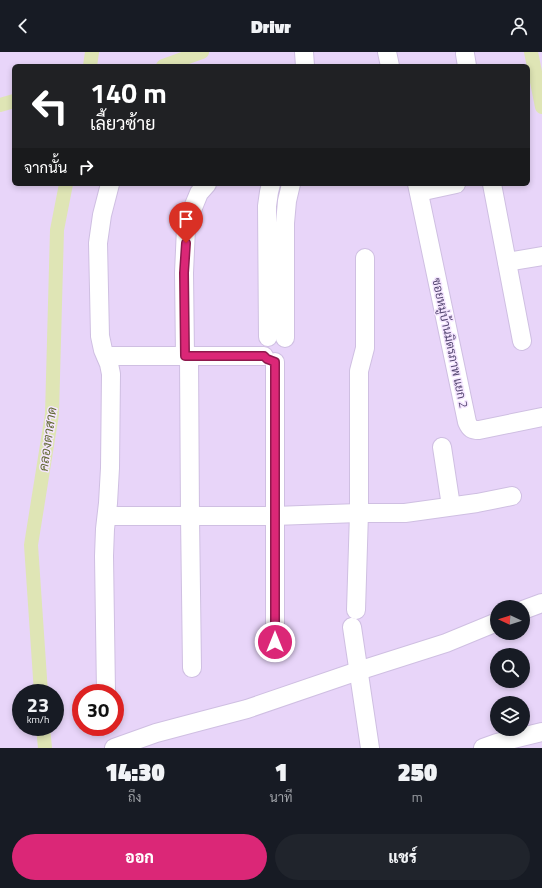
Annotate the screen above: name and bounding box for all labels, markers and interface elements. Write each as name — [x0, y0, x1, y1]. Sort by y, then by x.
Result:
text: Drivr — [251, 13, 291, 40]
icon: back — [12, 15, 34, 37]
icon: person — [508, 15, 530, 37]
text: 140 m — [90, 71, 167, 114]
icon: left — [24, 80, 76, 132]
text: เลี้ยวซ้าย — [90, 110, 156, 137]
text: จากนั้น — [24, 156, 67, 179]
icon: right — [75, 156, 97, 178]
pin — [169, 202, 203, 243]
icon: arrive — [175, 208, 197, 230]
street label: ซอยหมู่บ้านมิตรภาพ แยก 2 — [427, 276, 474, 410]
water label: คลองตาสาด — [33, 405, 61, 472]
north arrow — [490, 600, 530, 640]
map controls — [490, 600, 530, 736]
position arrow — [254, 621, 296, 663]
button: search — [490, 648, 530, 688]
speed limit sign: 30 — [72, 684, 124, 736]
text: 23 — [27, 689, 49, 720]
button: layers — [490, 696, 530, 736]
text: km/h — [27, 712, 49, 727]
text: 14:30 — [105, 754, 165, 790]
text: 1 — [274, 754, 288, 790]
text: 250 — [397, 754, 437, 790]
text: ถึง — [128, 787, 141, 807]
text: นาที — [269, 787, 293, 807]
text: m — [412, 787, 423, 807]
button: ออก — [12, 834, 267, 880]
button: แชร์ — [275, 834, 530, 880]

